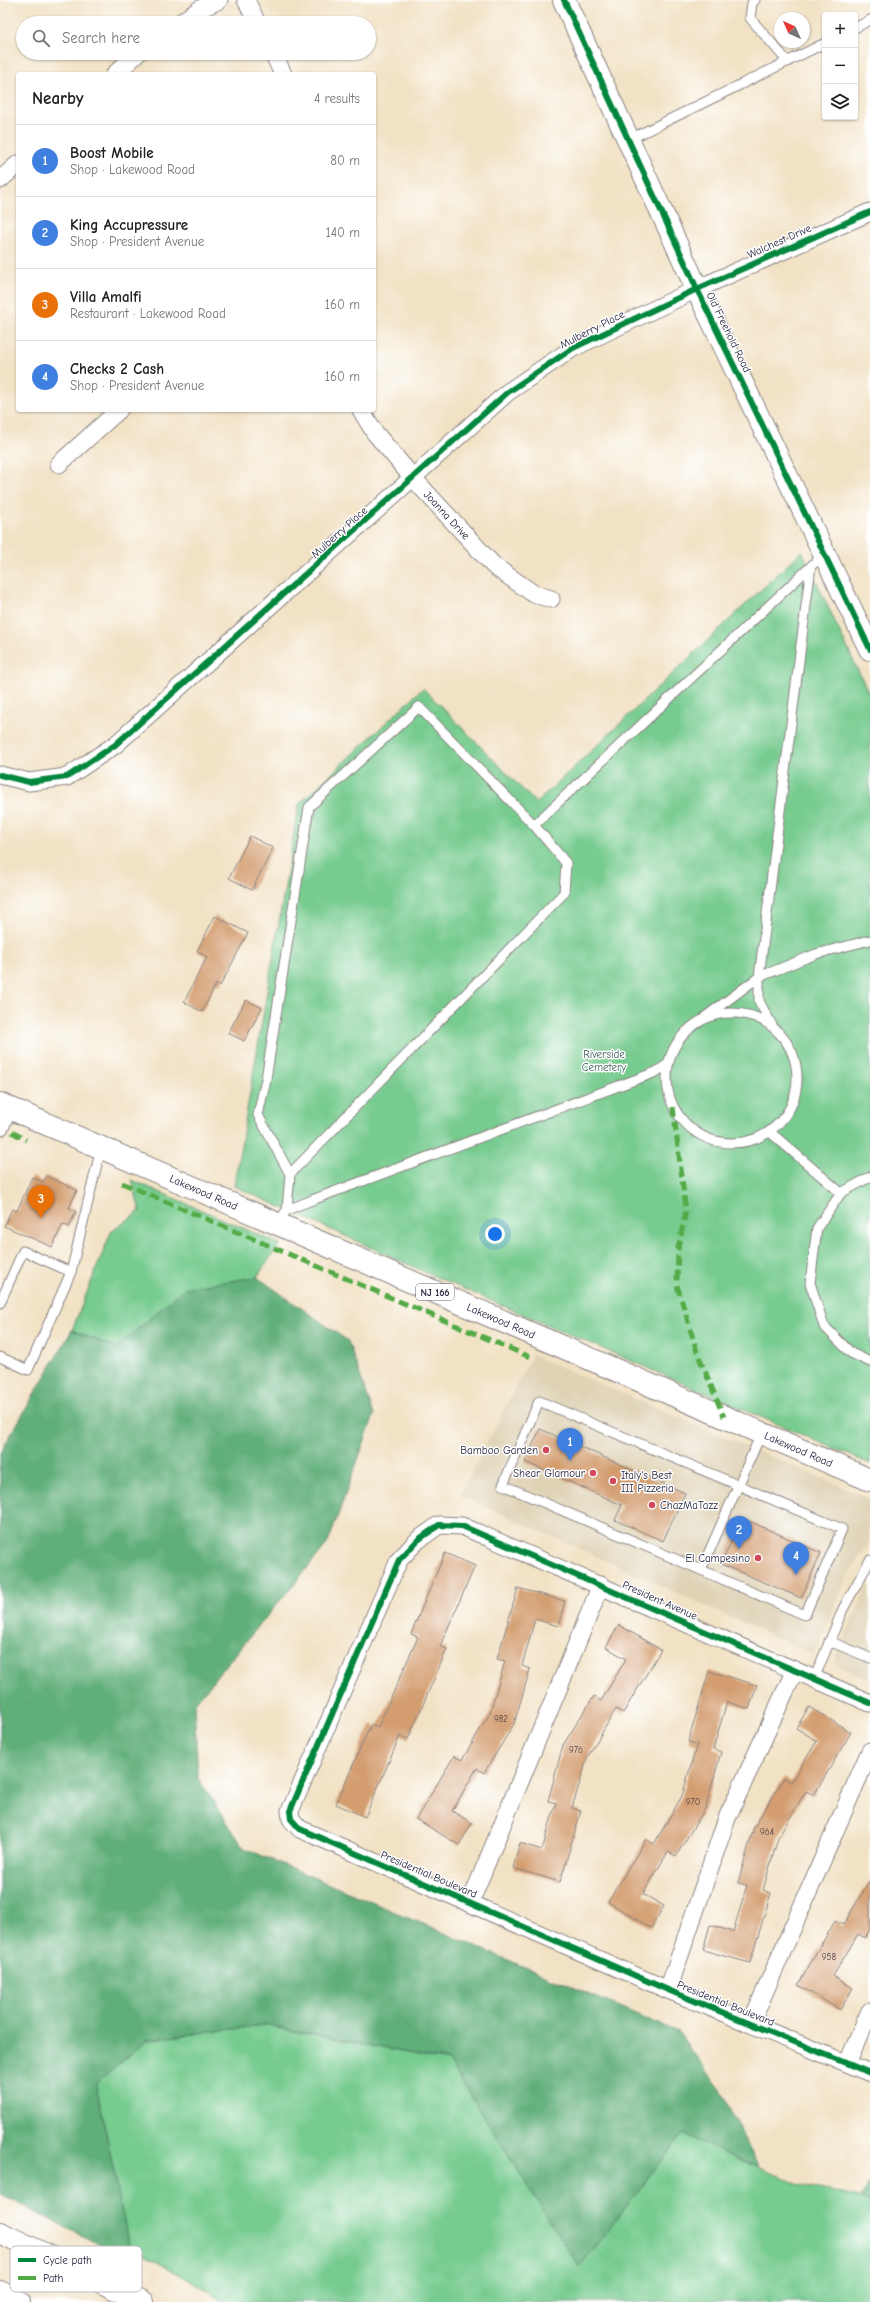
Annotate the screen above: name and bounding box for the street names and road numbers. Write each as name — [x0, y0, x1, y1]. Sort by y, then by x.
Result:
street label: Walchest Drive — [745, 221, 814, 261]
street label: Old Freehold Road — [703, 290, 754, 375]
street label: Mulberry Place — [558, 307, 627, 351]
street label: Joanna Drive — [421, 488, 473, 543]
street label: Mulberry Place — [309, 503, 370, 561]
street label: Lakewood Road — [168, 1172, 240, 1213]
road number: NJ 166 — [416, 1284, 454, 1300]
street label: Lakewood Road — [465, 1301, 537, 1342]
street label: Lakewood Road — [762, 1429, 835, 1470]
street label: President Avenue — [620, 1578, 700, 1623]
street label: Presidential Boulevard — [378, 1848, 479, 1901]
street label: Presidential Boulevard — [675, 1978, 777, 2029]

